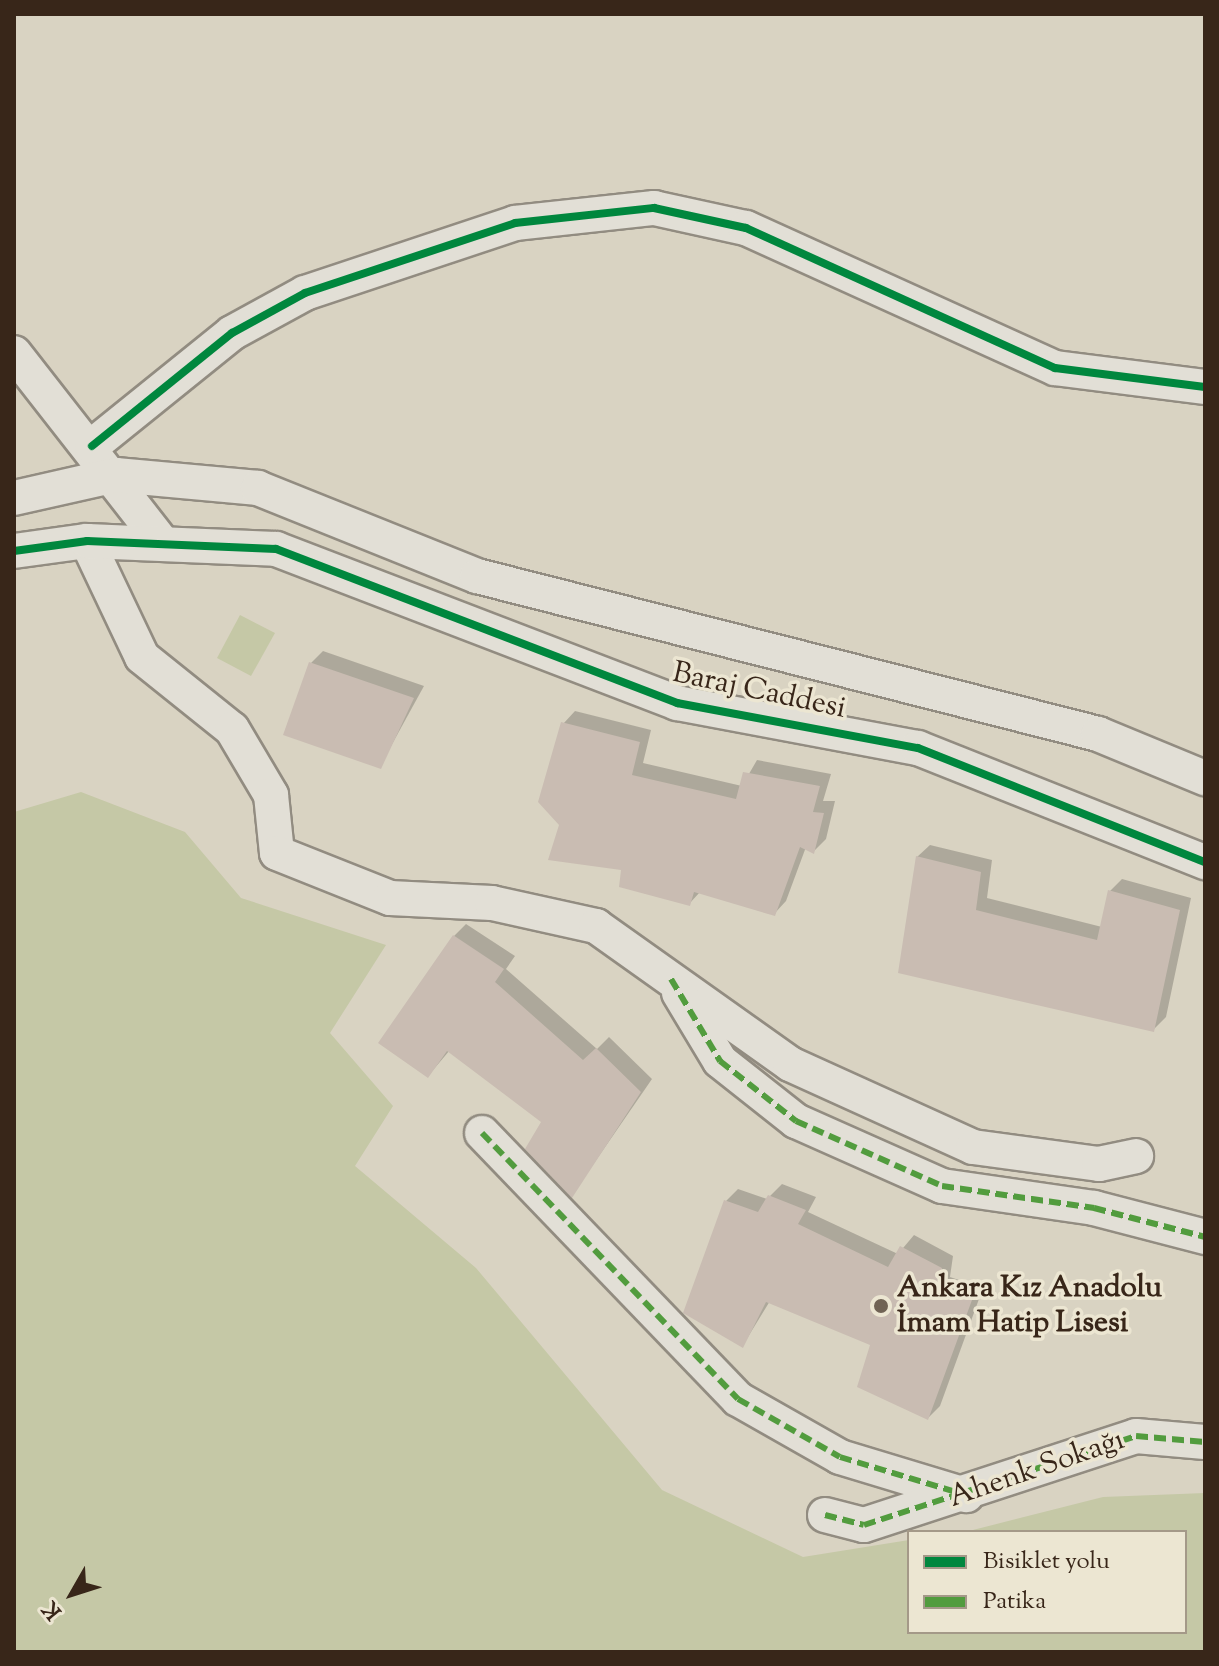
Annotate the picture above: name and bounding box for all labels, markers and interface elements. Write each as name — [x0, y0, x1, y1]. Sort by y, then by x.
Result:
street label: Baraj Caddesi — [669, 656, 849, 728]
place label: Ankara Kız Anadolu İmam Hatip Lisesi — [897, 1271, 1162, 1342]
marker: Ankara Kız Anadolu İmam Hatip Lisesi — [872, 1297, 890, 1315]
street label: Ahenk Sokağı — [945, 1423, 1129, 1517]
legend — [907, 1530, 1187, 1634]
text: Bisiklet yolu — [983, 1545, 1110, 1579]
north arrow — [32, 1554, 112, 1634]
text: Patika — [983, 1585, 1046, 1619]
text: K — [36, 1593, 71, 1625]

